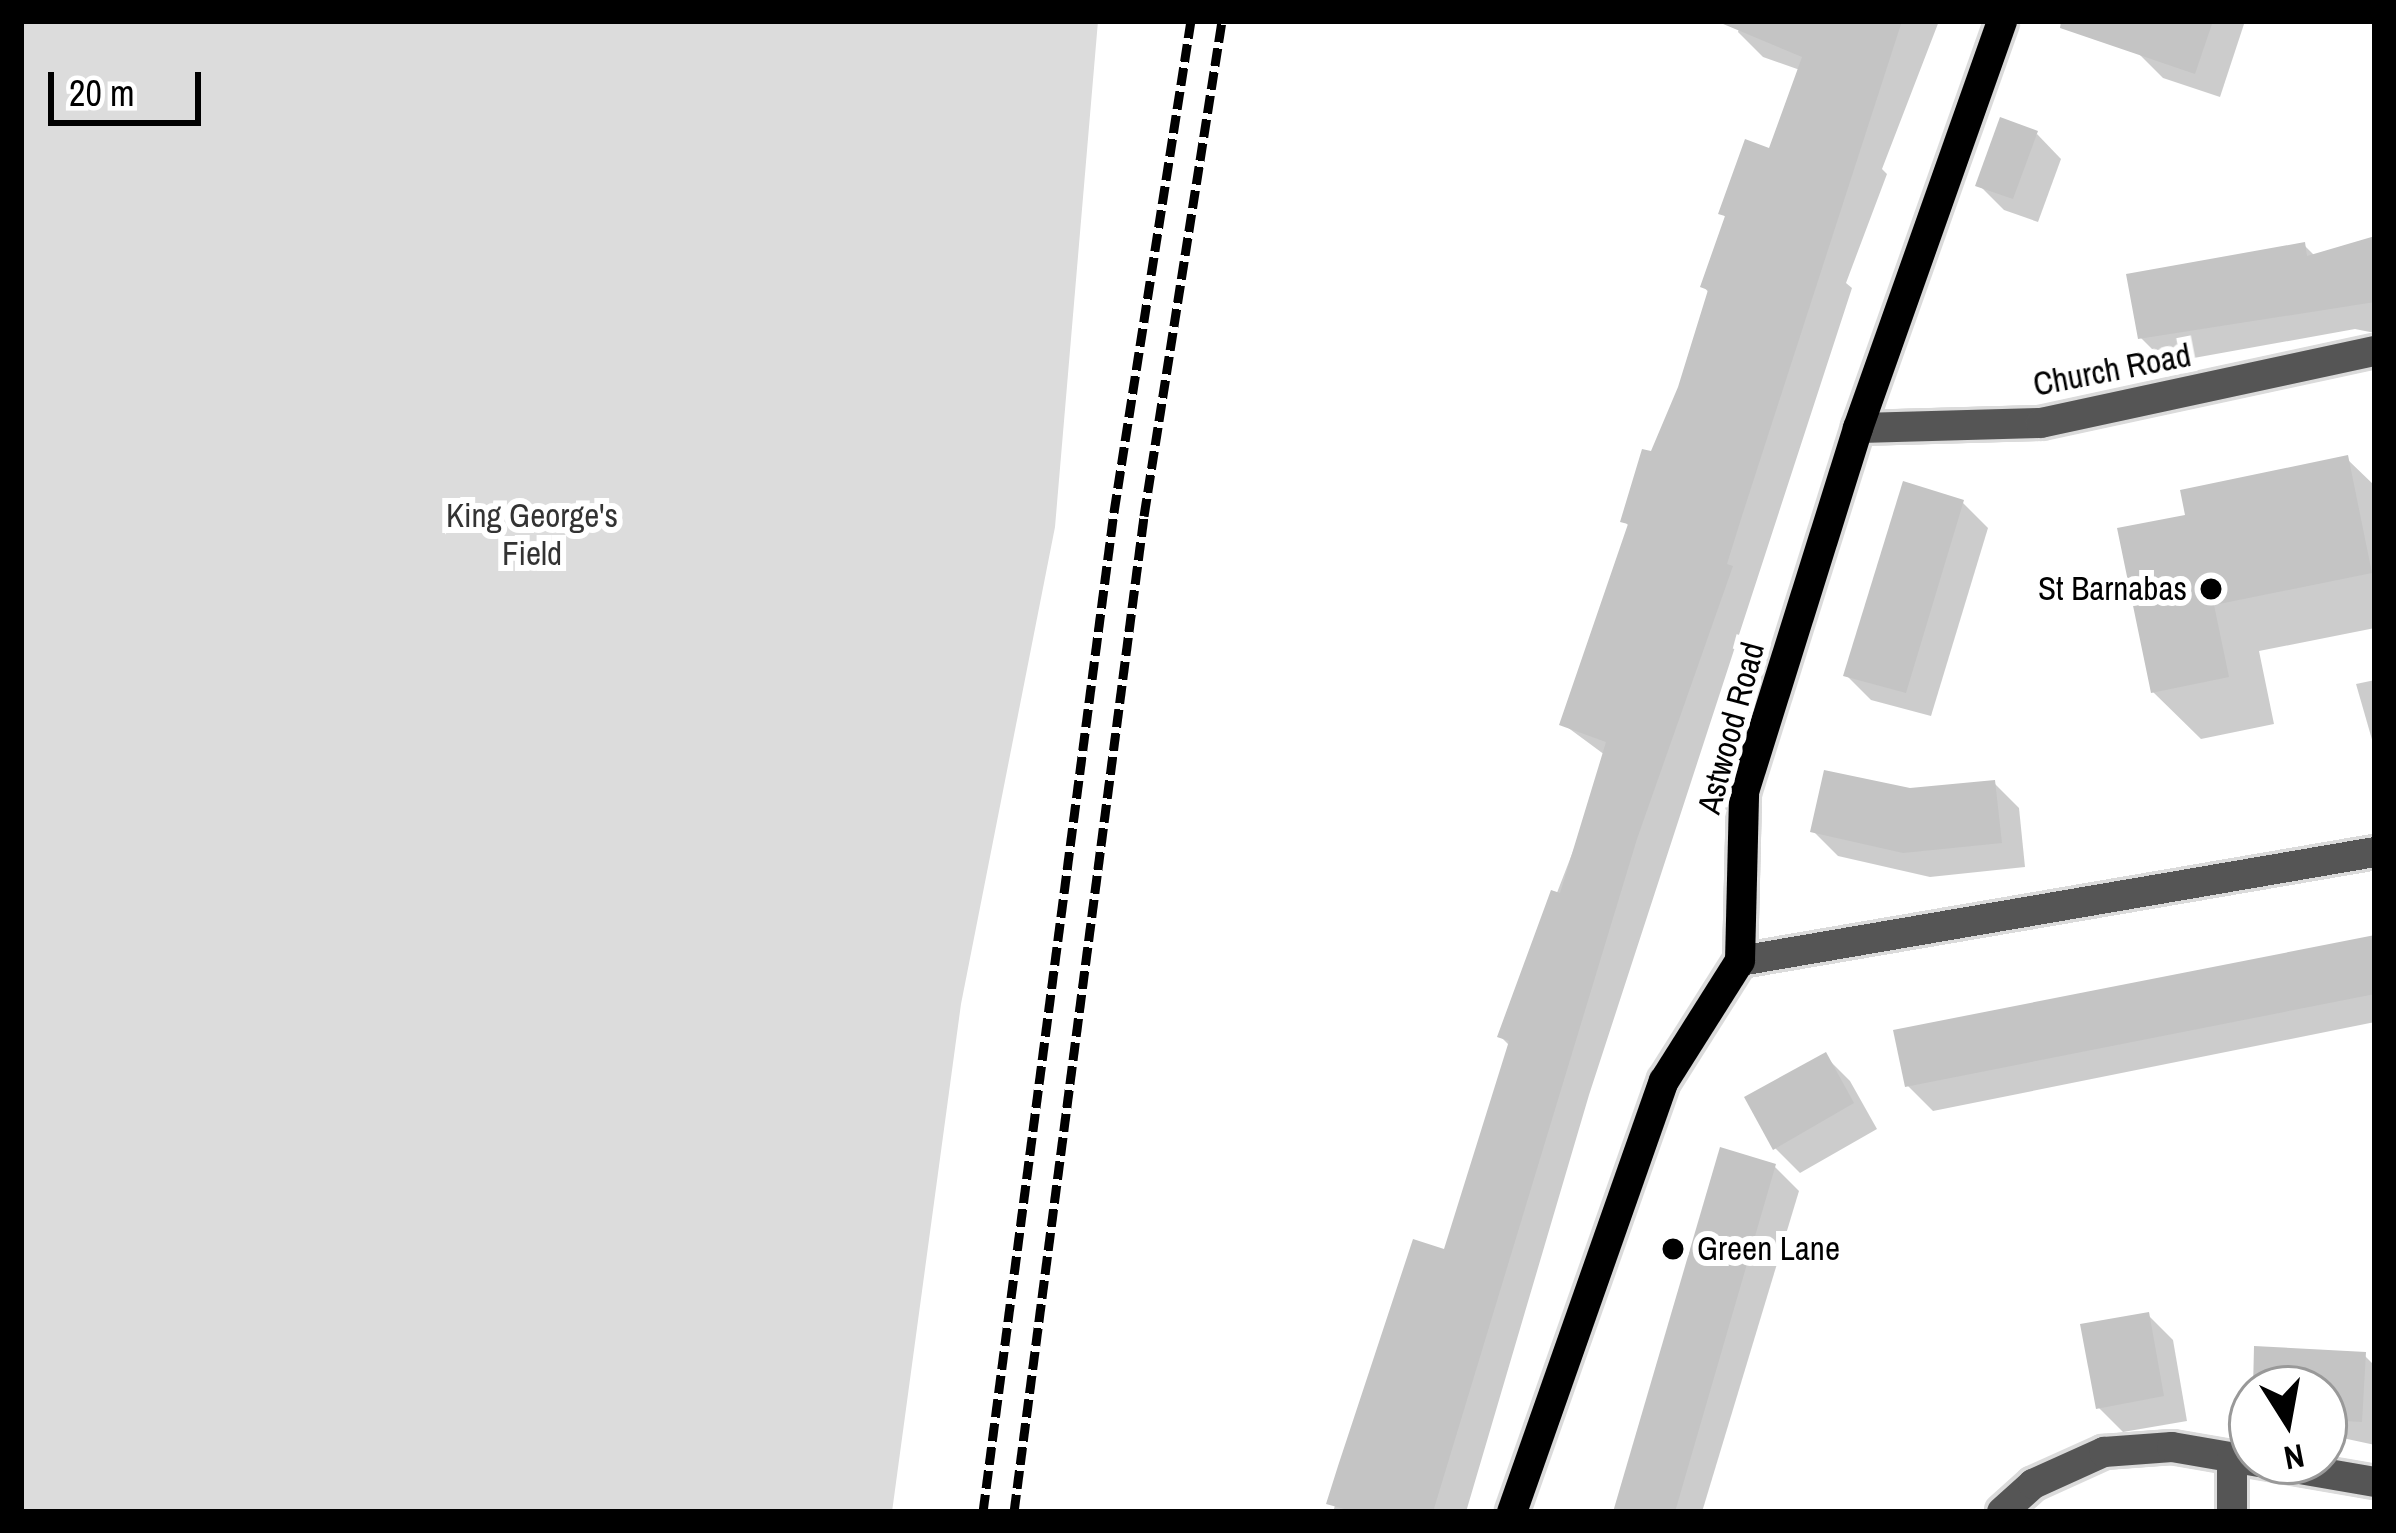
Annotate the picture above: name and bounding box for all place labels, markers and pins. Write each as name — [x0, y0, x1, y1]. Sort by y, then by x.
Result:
place label: St Barnabas — [2038, 569, 2187, 609]
marker: St Barnabas — [2198, 576, 2224, 602]
place label: Green Lane — [1697, 1229, 1840, 1269]
marker: Green Lane — [1660, 1236, 1686, 1262]

